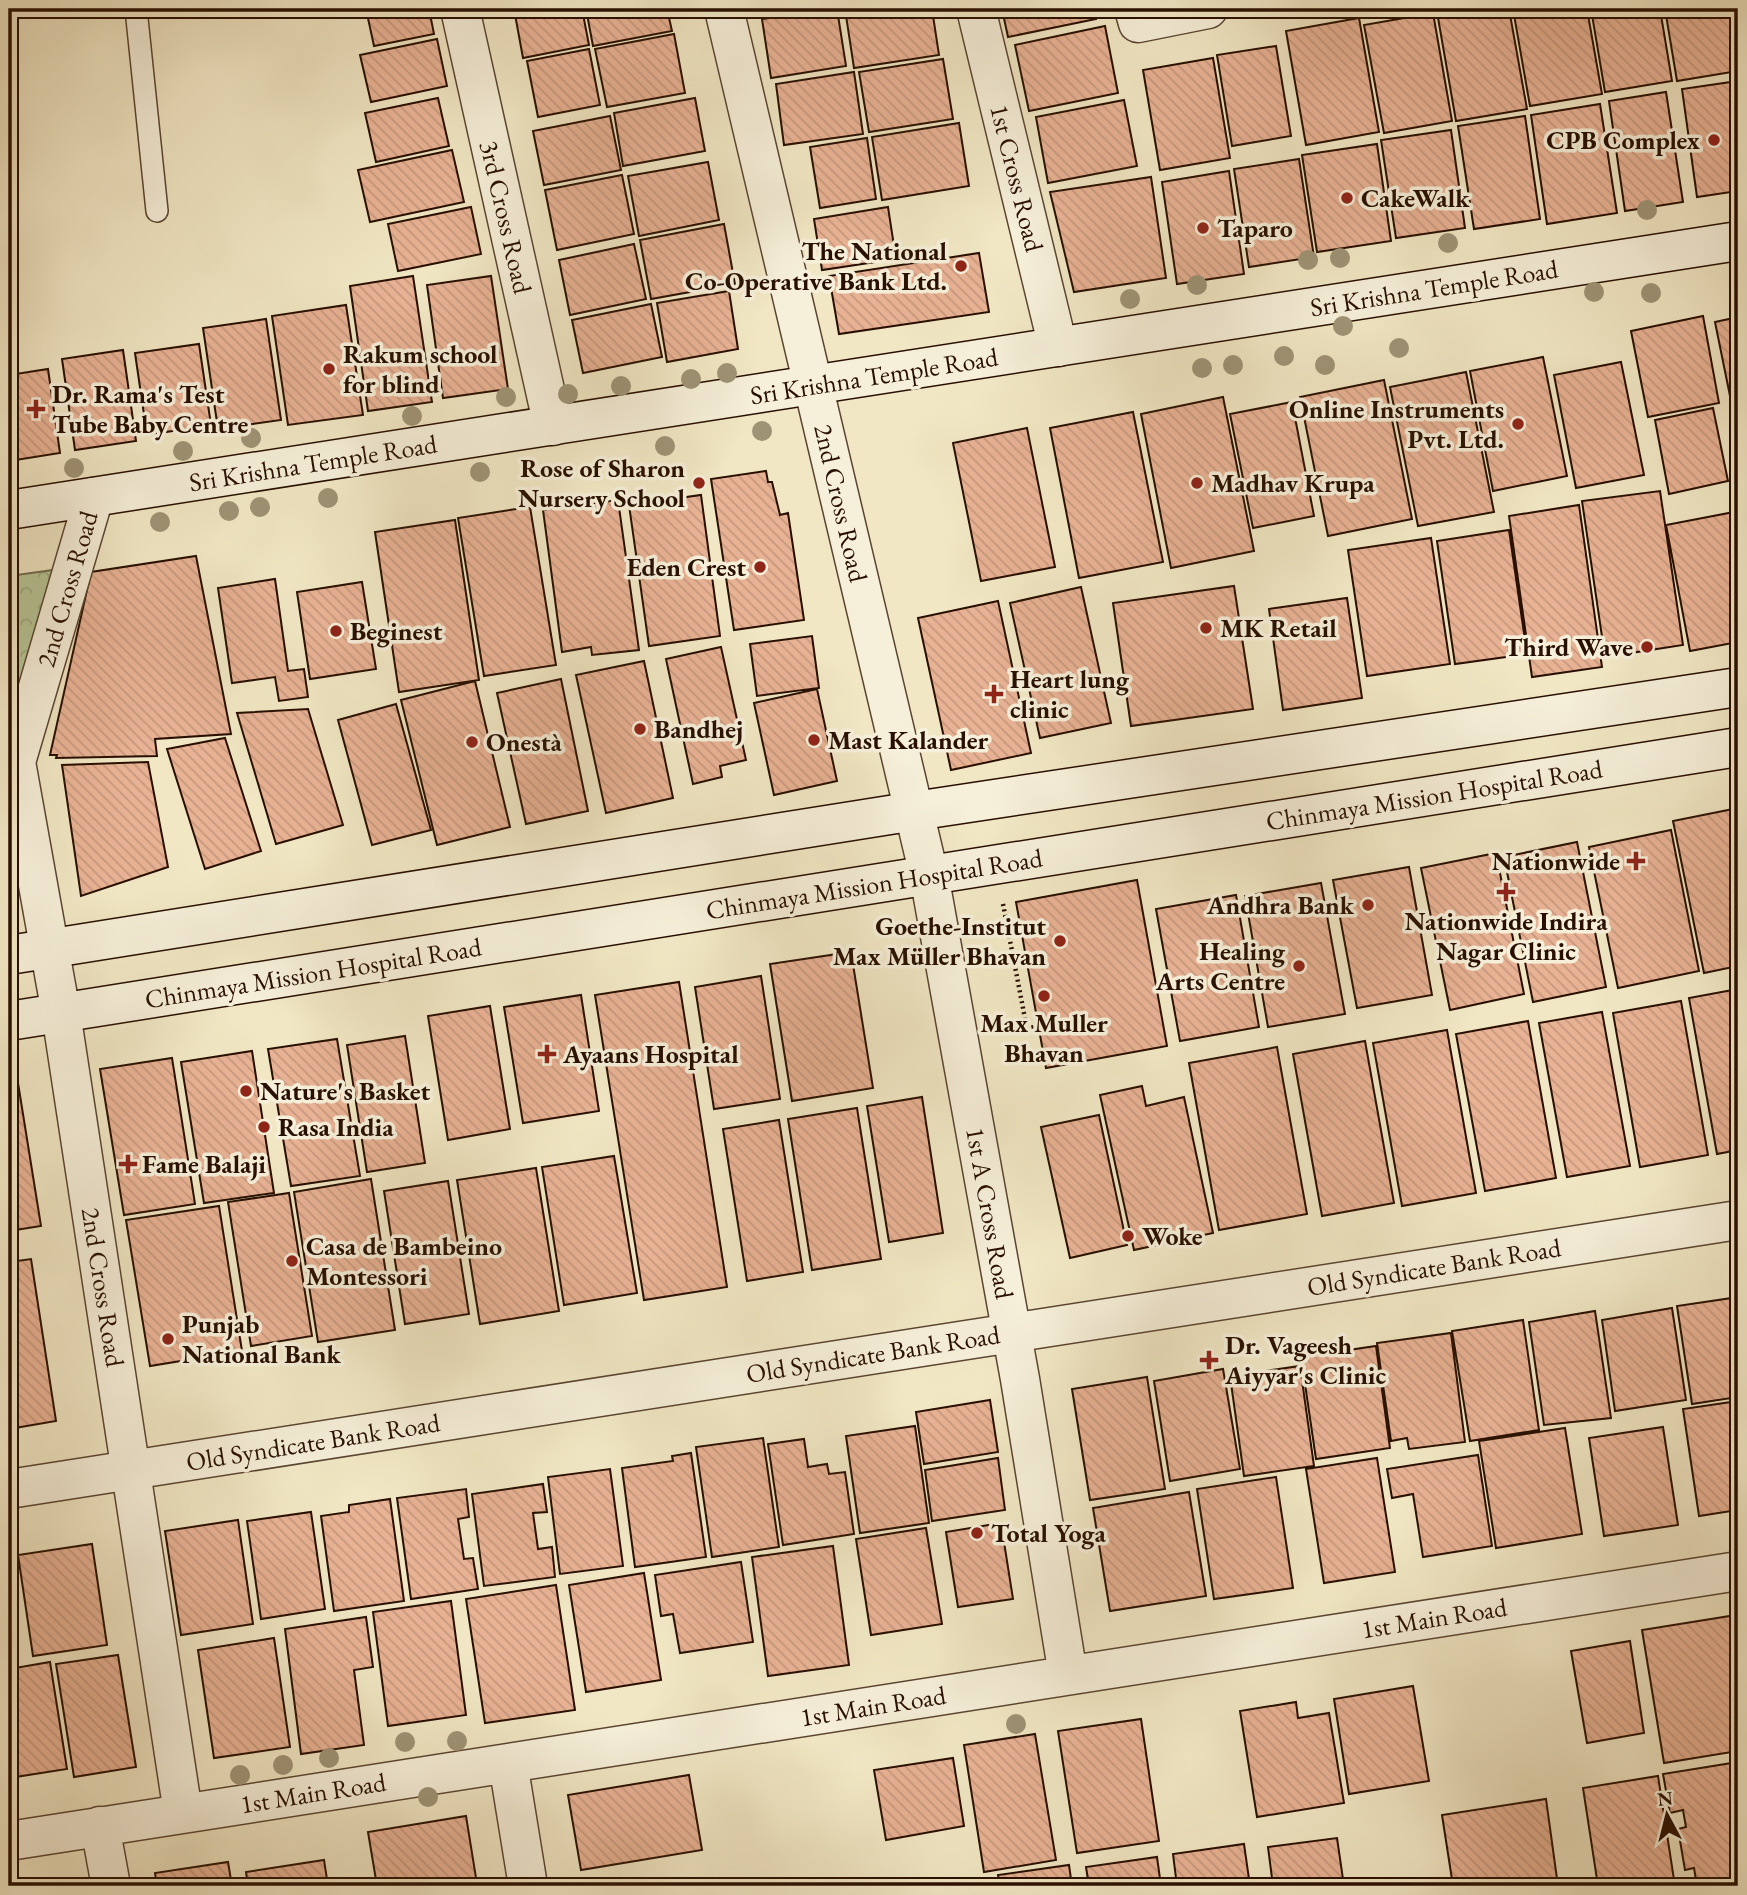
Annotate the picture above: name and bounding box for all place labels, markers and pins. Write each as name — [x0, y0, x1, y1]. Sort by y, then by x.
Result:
place label: CPB Complex — [1546, 123, 1700, 157]
marker: CPB Complex — [1706, 132, 1722, 148]
place label: CakeWalk — [1361, 181, 1470, 215]
marker: CakeWalk — [1339, 190, 1355, 206]
place label: Taparo — [1217, 211, 1293, 245]
marker: Taparo — [1195, 220, 1211, 236]
place label: The National Co-Operative Bank Ltd. — [685, 234, 947, 298]
marker: The National Co-Operative Bank Ltd. — [953, 258, 969, 274]
place label: Rakum school for blind — [343, 337, 497, 401]
marker: Rakum school for blind — [321, 361, 337, 377]
place label: Dr. Rama's Test Tube Baby Centre — [52, 377, 248, 441]
place label: Online Instruments Pvt. Ltd. — [1289, 392, 1504, 456]
marker: Dr. Rama's Test Tube Baby Centre — [26, 399, 46, 419]
marker: Online Instruments Pvt. Ltd. — [1510, 416, 1526, 432]
place label: Rose of Sharon Nursery School — [518, 451, 685, 515]
place label: Madhav Krupa — [1211, 466, 1375, 500]
marker: Rose of Sharon Nursery School — [691, 475, 707, 491]
marker: Madhav Krupa — [1189, 475, 1205, 491]
place label: Eden Crest — [627, 550, 746, 584]
marker: Eden Crest — [752, 559, 768, 575]
place label: MK Retail — [1220, 611, 1337, 645]
place label: Beginest — [350, 614, 443, 648]
marker: MK Retail — [1198, 620, 1214, 636]
marker: Beginest — [328, 623, 344, 639]
place label: Third Wave — [1504, 630, 1633, 664]
marker: Third Wave — [1639, 639, 1655, 655]
place label: Heart lung clinic — [1010, 662, 1130, 726]
marker: Heart lung clinic — [984, 684, 1004, 704]
place label: Bandhej — [654, 712, 743, 746]
marker: Bandhej — [632, 721, 648, 737]
place label: Mast Kalander — [828, 723, 989, 757]
place label: Onestà — [486, 725, 562, 759]
marker: Mast Kalander — [806, 732, 822, 748]
marker: Onestà — [464, 734, 480, 750]
place label: Nationwide — [1491, 844, 1620, 878]
marker: Nationwide — [1626, 851, 1646, 871]
marker: Nationwide Indira Nagar Clinic — [1496, 882, 1516, 902]
place label: Andhra Bank — [1206, 888, 1355, 922]
marker: Andhra Bank — [1360, 897, 1376, 913]
place label: Nationwide Indira Nagar Clinic — [1404, 904, 1608, 968]
place label: Goethe-Institut Max Müller Bhavan — [833, 909, 1046, 973]
marker: Goethe-Institut Max Müller Bhavan — [1052, 933, 1068, 949]
place label: Healing Arts Centre — [1155, 934, 1286, 998]
marker: Healing Arts Centre — [1291, 958, 1307, 974]
marker: Max Muller Bhavan — [1036, 988, 1052, 1004]
place label: Max Muller Bhavan — [980, 1006, 1108, 1070]
place label: Ayaans Hospital — [562, 1037, 739, 1071]
marker: Ayaans Hospital — [537, 1044, 557, 1064]
place label: Nature's Basket — [260, 1074, 431, 1108]
marker: Nature's Basket — [238, 1083, 254, 1099]
place label: Rasa India — [278, 1110, 394, 1144]
marker: Rasa India — [256, 1119, 272, 1135]
place label: Fame Balaji — [142, 1147, 266, 1181]
marker: Fame Balaji — [120, 1156, 136, 1172]
place label: Woke — [1142, 1219, 1203, 1253]
marker: Woke — [1120, 1228, 1136, 1244]
place label: Casa de Bambeino Montessori — [306, 1229, 502, 1293]
marker: Casa de Bambeino Montessori — [284, 1253, 300, 1269]
place label: Punjab National Bank — [182, 1307, 342, 1371]
place label: Dr. Vageesh Aiyyar's Clinic — [1224, 1328, 1387, 1392]
marker: Punjab National Bank — [160, 1331, 176, 1347]
marker: Dr. Vageesh Aiyyar's Clinic — [1199, 1350, 1219, 1370]
place label: Total Yoga — [991, 1516, 1107, 1550]
marker: Total Yoga — [969, 1525, 985, 1541]

